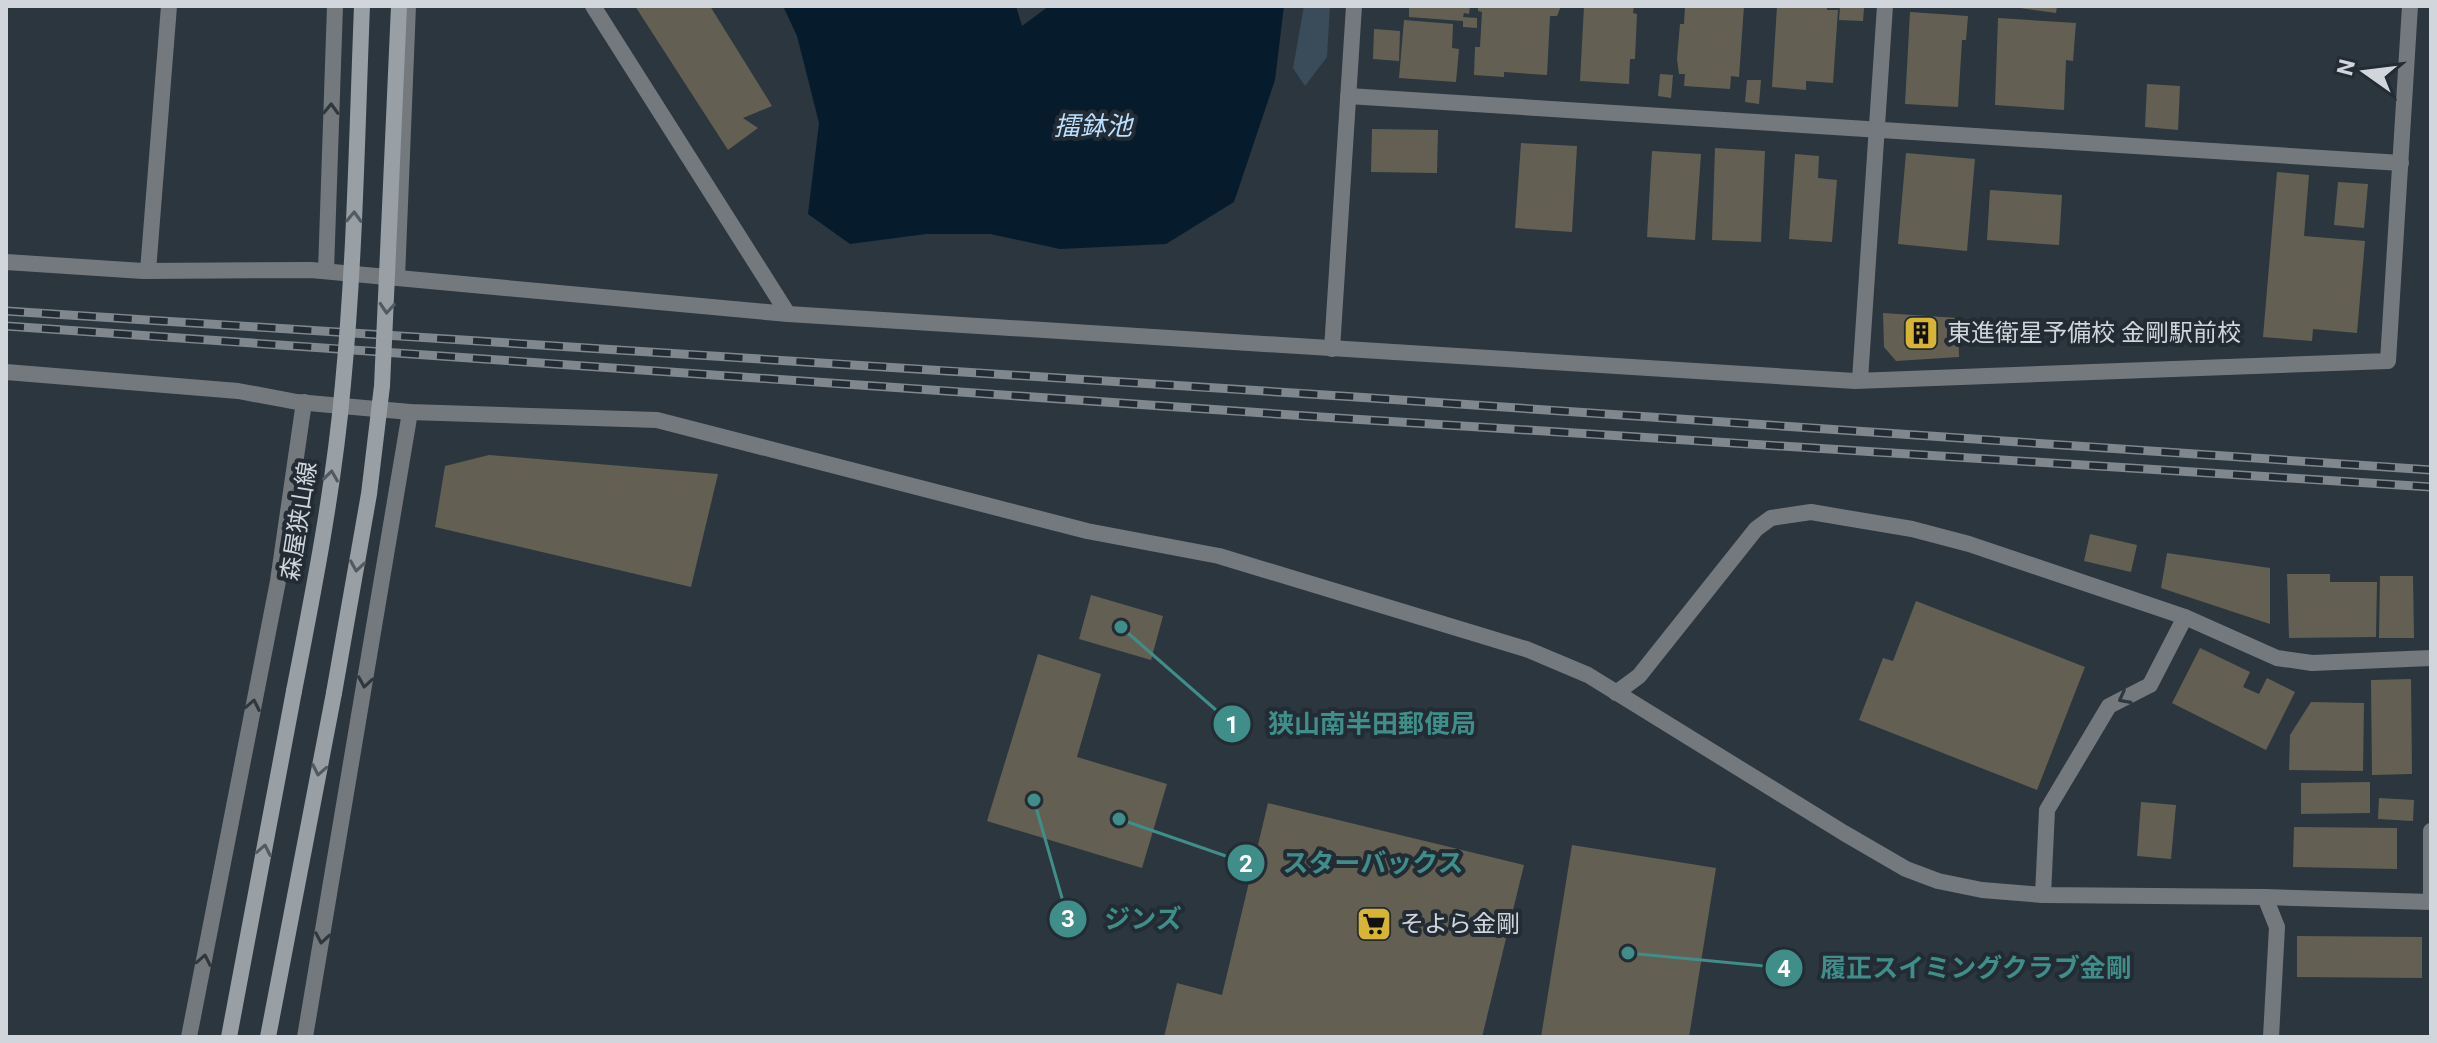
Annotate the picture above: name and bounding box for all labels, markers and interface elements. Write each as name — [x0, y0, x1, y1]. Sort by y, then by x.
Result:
north arrow — [2325, 32, 2405, 112]
text: N — [2332, 57, 2360, 78]
one-way arrow — [323, 102, 340, 115]
water label: 擂鉢池 — [1054, 111, 1135, 141]
one-way arrow — [346, 210, 363, 223]
one-way arrow — [379, 302, 396, 315]
building icon: 東進衛星予備校 金剛駅前校 — [1902, 314, 1940, 352]
place label: 東進衛星予備校 金剛駅前校 — [1947, 319, 2241, 347]
street label: 森屋狭山線 — [276, 460, 322, 582]
one-way arrow — [322, 469, 339, 483]
one-way arrow — [350, 559, 367, 573]
one-way arrow — [358, 675, 375, 689]
one-way arrow — [2118, 689, 2132, 704]
one-way arrow — [244, 699, 261, 712]
callout: 狭山南半田郵便局 — [1212, 699, 1492, 749]
text: 狭山南半田郵便局 — [1268, 709, 1476, 739]
text: 1 — [1225, 711, 1239, 739]
one-way arrow — [312, 763, 329, 777]
callout: スターバックス — [1226, 838, 1480, 888]
one-way arrow — [254, 843, 271, 857]
text: スターバックス — [1283, 848, 1463, 878]
text: 2 — [1239, 850, 1253, 878]
callout: ジンズ — [1048, 894, 1198, 944]
text: ジンズ — [1104, 904, 1182, 934]
text: 3 — [1061, 905, 1075, 933]
supermarket icon: そよら金剛 — [1355, 905, 1393, 943]
place label: そよら金剛 — [1400, 910, 1520, 938]
one-way arrow — [314, 931, 331, 945]
callout: 履正スイミングクラブ金剛 — [1764, 943, 2148, 993]
text: 履正スイミングクラブ金剛 — [1820, 953, 2132, 983]
one-way arrow — [194, 954, 211, 967]
text: 4 — [1777, 955, 1791, 983]

